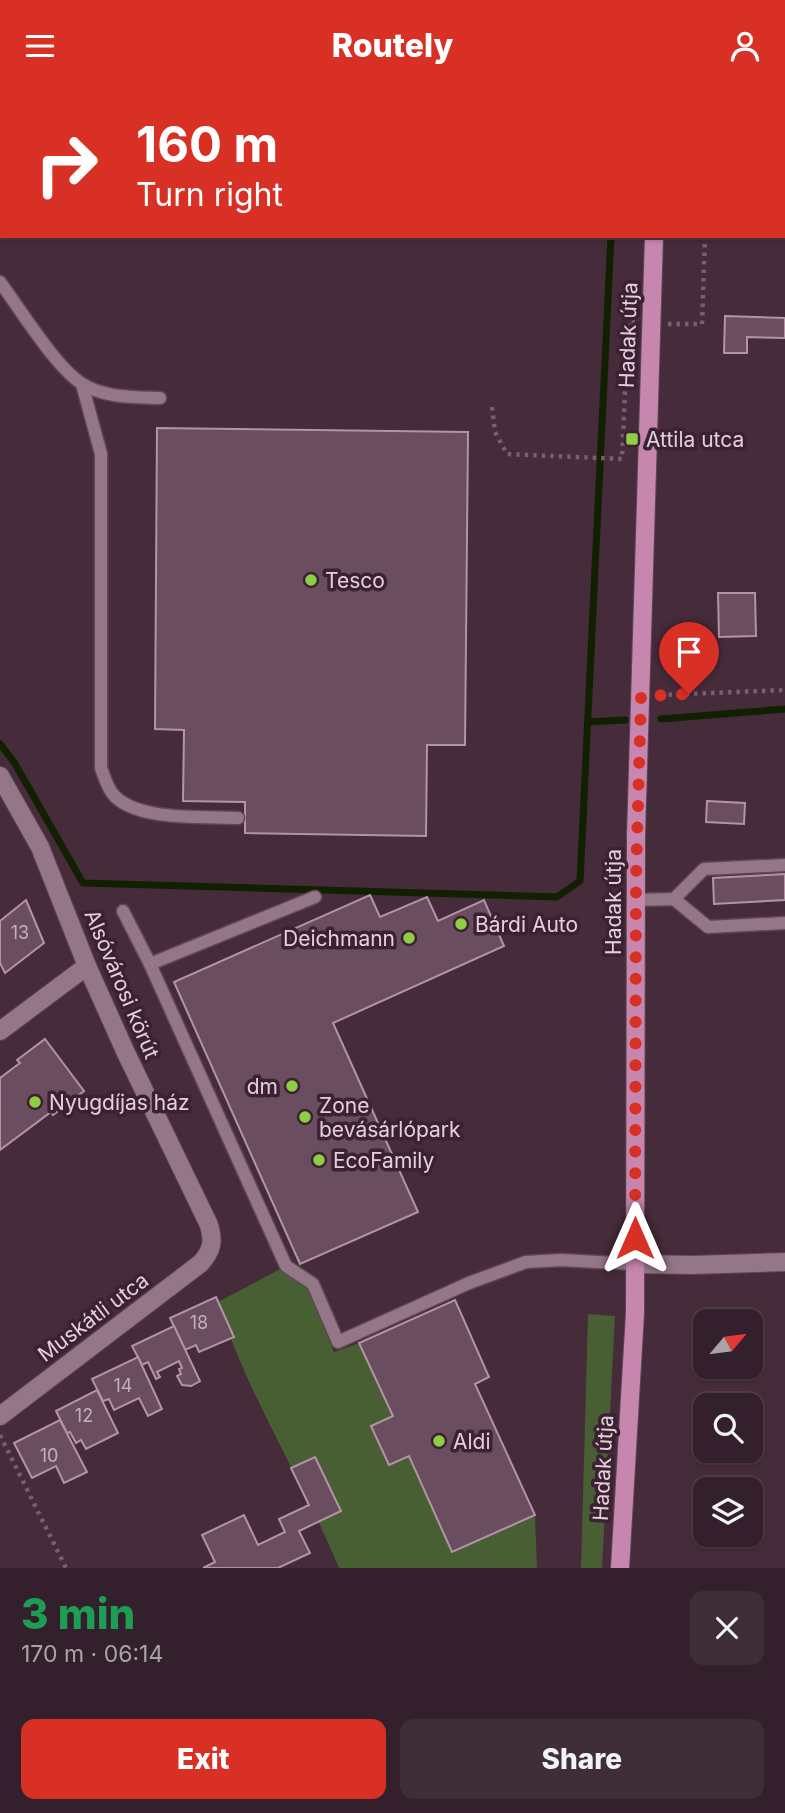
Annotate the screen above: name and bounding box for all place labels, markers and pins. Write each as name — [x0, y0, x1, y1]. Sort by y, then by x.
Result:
place label: Attila utca — [646, 427, 744, 452]
marker: Attila utca — [624, 431, 640, 447]
place label: Tesco — [325, 568, 385, 593]
marker: Tesco — [303, 572, 319, 588]
pin — [659, 622, 719, 694]
place label: Bárdi Auto — [475, 912, 578, 937]
marker: Bárdi Auto — [453, 916, 469, 932]
place label: Deichmann — [283, 926, 395, 951]
marker: Deichmann — [401, 930, 417, 946]
place label: dm — [247, 1074, 278, 1099]
marker: dm — [284, 1078, 300, 1094]
place label: Nyugdíjas ház — [49, 1090, 190, 1115]
place label: Zone bevásárlópark — [319, 1093, 461, 1142]
marker: Nyugdíjas ház — [27, 1094, 43, 1110]
marker: Zone bevásárlópark — [297, 1109, 313, 1125]
place label: EcoFamily — [333, 1148, 435, 1173]
marker: EcoFamily — [311, 1152, 327, 1168]
place label: Aldi — [453, 1429, 491, 1454]
marker: Aldi — [431, 1433, 447, 1449]

